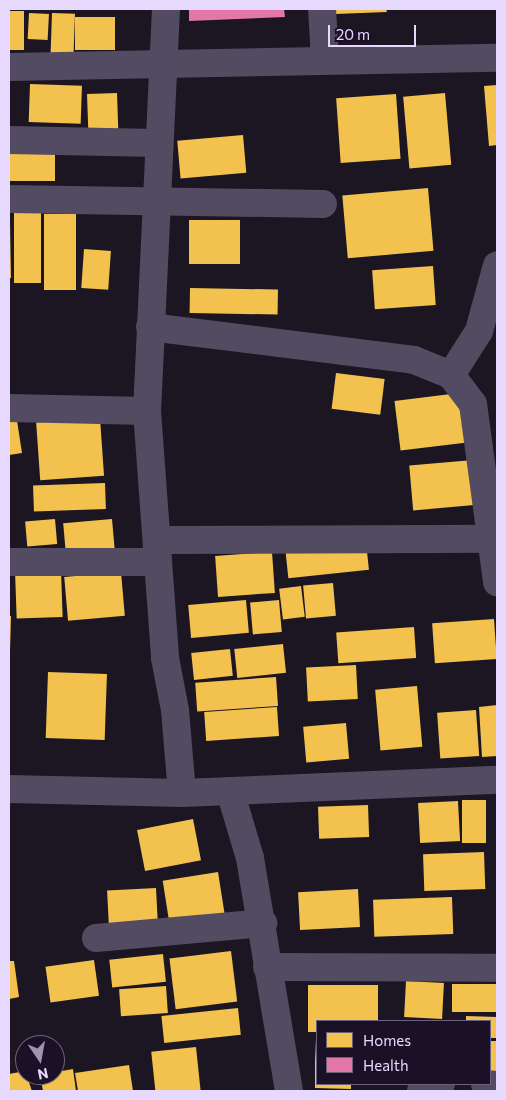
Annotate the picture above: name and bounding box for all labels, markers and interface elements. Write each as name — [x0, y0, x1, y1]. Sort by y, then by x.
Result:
scale bar — [331, 15, 418, 47]
text: 20 m — [336, 25, 370, 43]
legend — [316, 1020, 491, 1085]
text: Homes — [363, 1031, 411, 1049]
north arrow — [15, 1035, 65, 1085]
text: Health — [363, 1056, 409, 1074]
text: N — [36, 1065, 50, 1084]

